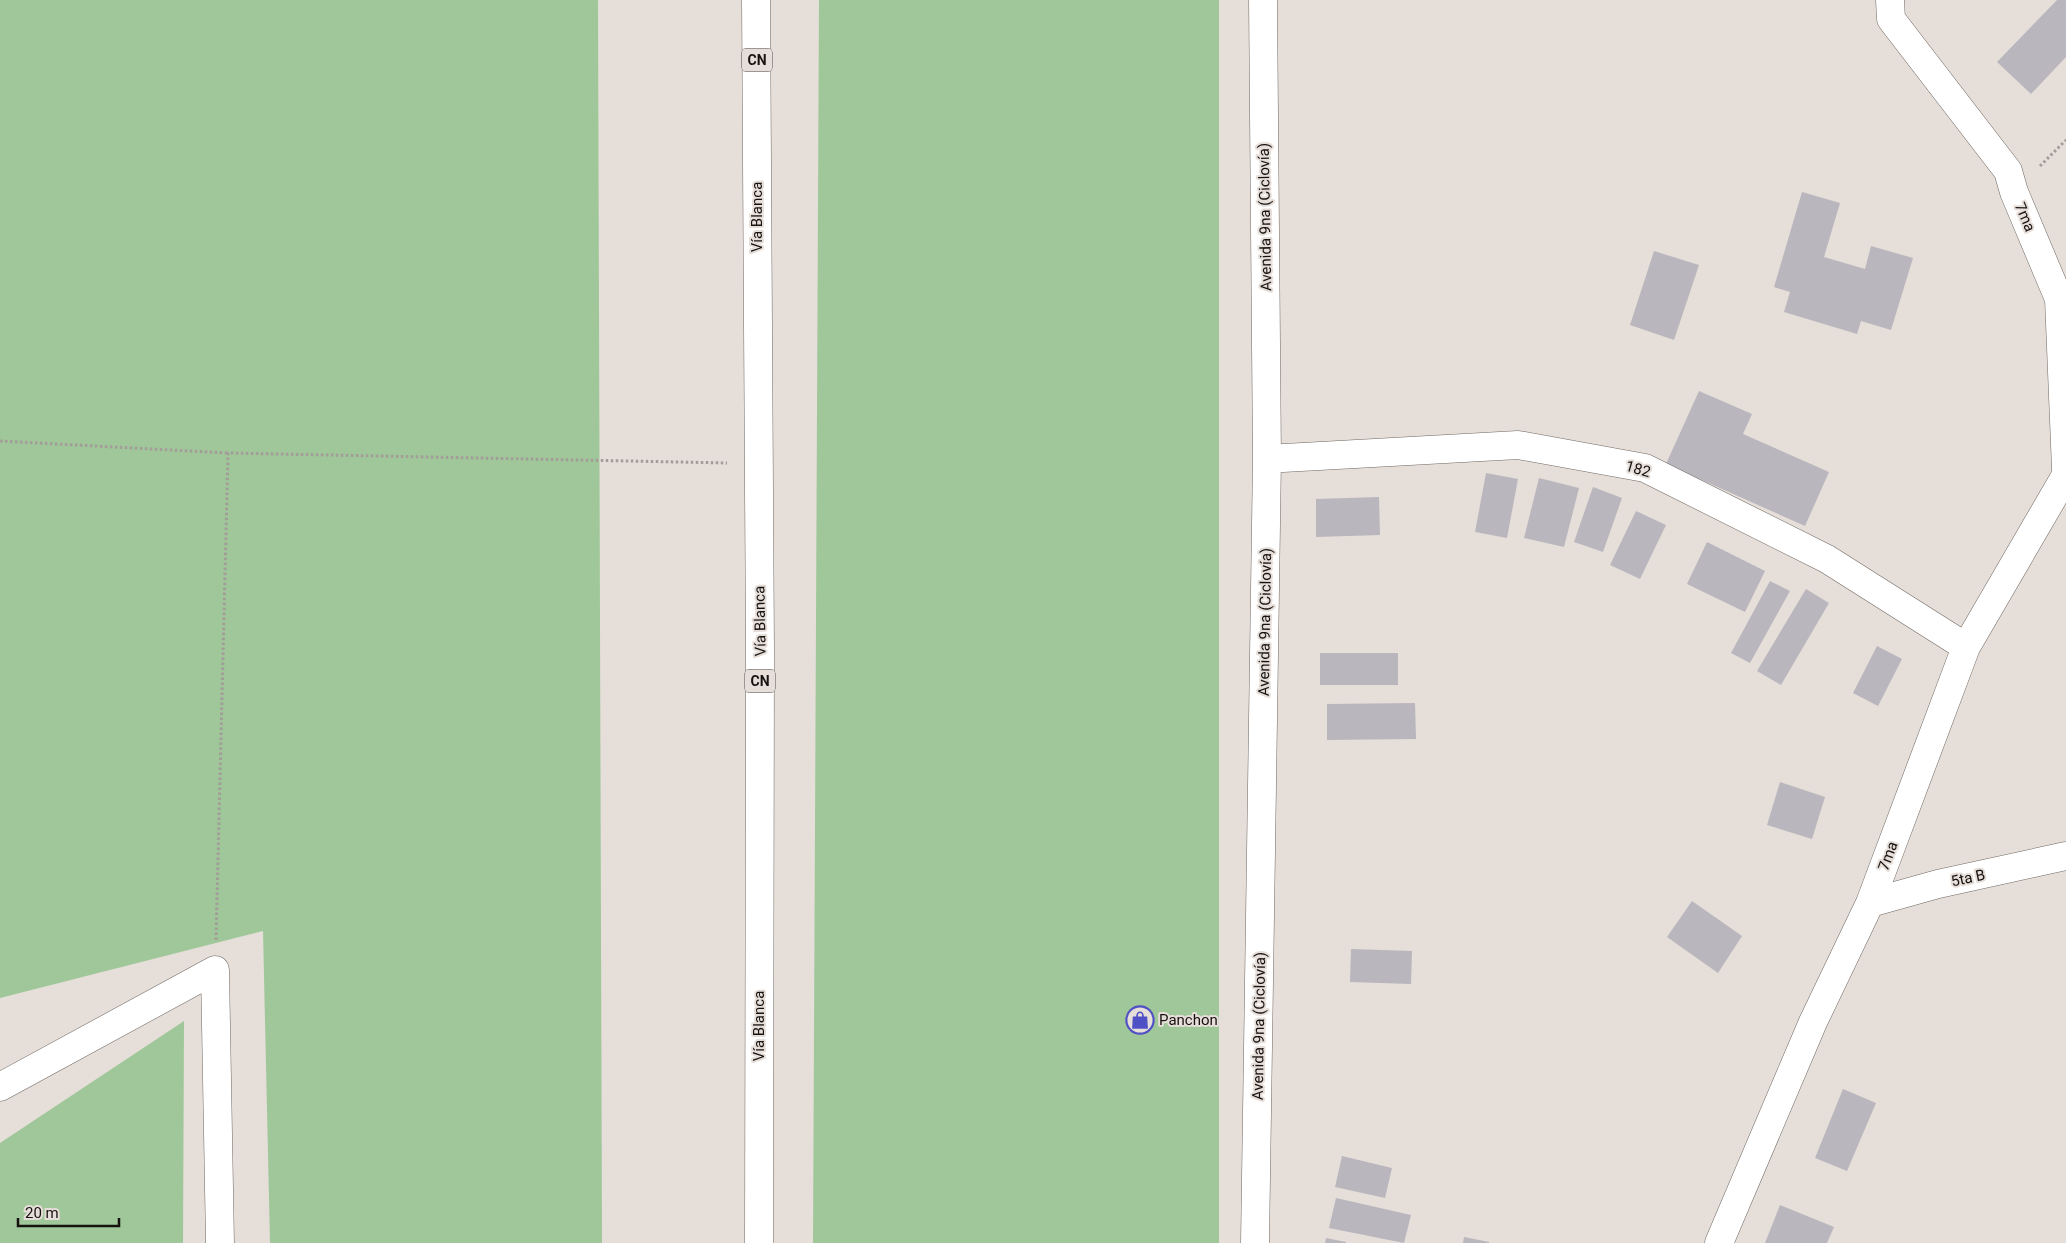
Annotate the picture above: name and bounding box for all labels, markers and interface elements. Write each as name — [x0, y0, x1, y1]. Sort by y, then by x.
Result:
road number: CN — [742, 48, 772, 72]
street label: Avenida 9na (Ciclovía) — [1255, 143, 1275, 291]
street label: Vía Blanca — [748, 182, 766, 252]
street label: 7ma — [2011, 200, 2039, 234]
street label: 182 — [1623, 457, 1653, 481]
street label: Avenida 9na (Ciclovía) — [1255, 548, 1275, 696]
street label: Vía Blanca — [750, 586, 770, 656]
road number: CN — [745, 669, 775, 692]
street label: 7ma — [1874, 839, 1902, 873]
street label: 5ta B — [1949, 866, 1987, 890]
street label: Avenida 9na (Ciclovía) — [1249, 952, 1269, 1100]
street label: Vía Blanca — [750, 991, 768, 1061]
shop icon: Panchon — [1125, 1005, 1155, 1035]
place label: Panchon — [1159, 1011, 1218, 1029]
scale bar — [18, 1196, 119, 1228]
text: 20 m — [25, 1204, 59, 1222]

